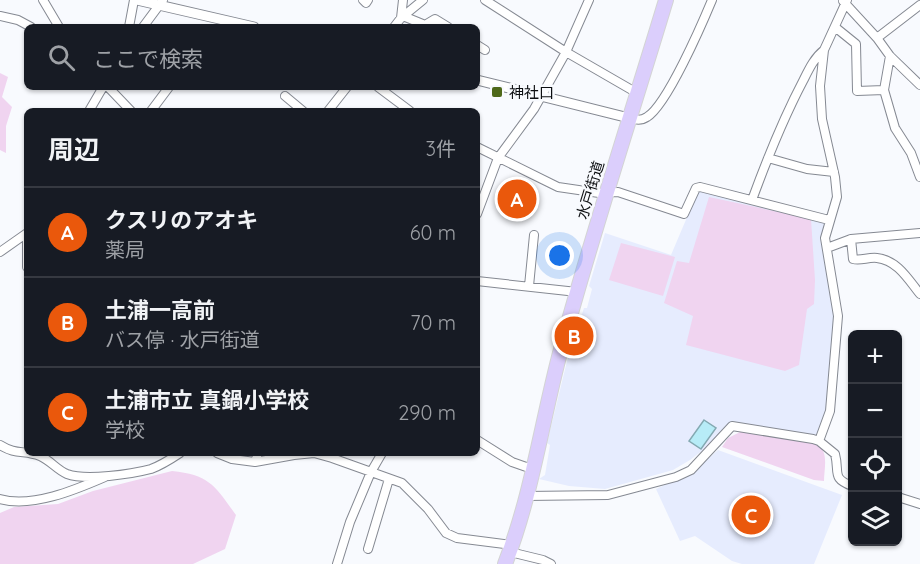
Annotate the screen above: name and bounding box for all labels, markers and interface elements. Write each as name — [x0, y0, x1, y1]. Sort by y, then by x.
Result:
search box — [24, 24, 480, 90]
icon: search — [45, 41, 78, 74]
text: ここで検索 — [93, 45, 203, 73]
place label: 神社口 — [509, 83, 554, 102]
marker: 神社口 — [490, 85, 504, 99]
text: 周辺 — [48, 133, 100, 166]
text: 3件 — [426, 136, 456, 161]
street label: 水戸街道 — [572, 159, 608, 221]
pin: A — [498, 176, 536, 222]
text: クスリのアオキ — [105, 206, 258, 234]
text: A — [61, 220, 74, 245]
text: 60 m — [410, 220, 456, 245]
text: 薬局 — [105, 237, 145, 262]
your location — [545, 241, 574, 270]
text: 土浦一高前 — [105, 296, 215, 324]
text: B — [61, 310, 74, 335]
text: 70 m — [410, 310, 456, 335]
pin: B — [554, 314, 594, 358]
text: バス停 · 水戸街道 — [105, 327, 260, 352]
map controls — [848, 330, 902, 546]
button: + — [848, 330, 902, 384]
button: − — [848, 384, 902, 438]
text: 土浦市立 真鍋小学校 — [105, 386, 309, 414]
text: C — [61, 400, 74, 425]
text: 290 m — [398, 400, 456, 425]
text: 学校 — [105, 417, 145, 442]
button: locate — [848, 438, 902, 492]
pin: C — [732, 492, 771, 538]
button: layers — [848, 492, 902, 546]

